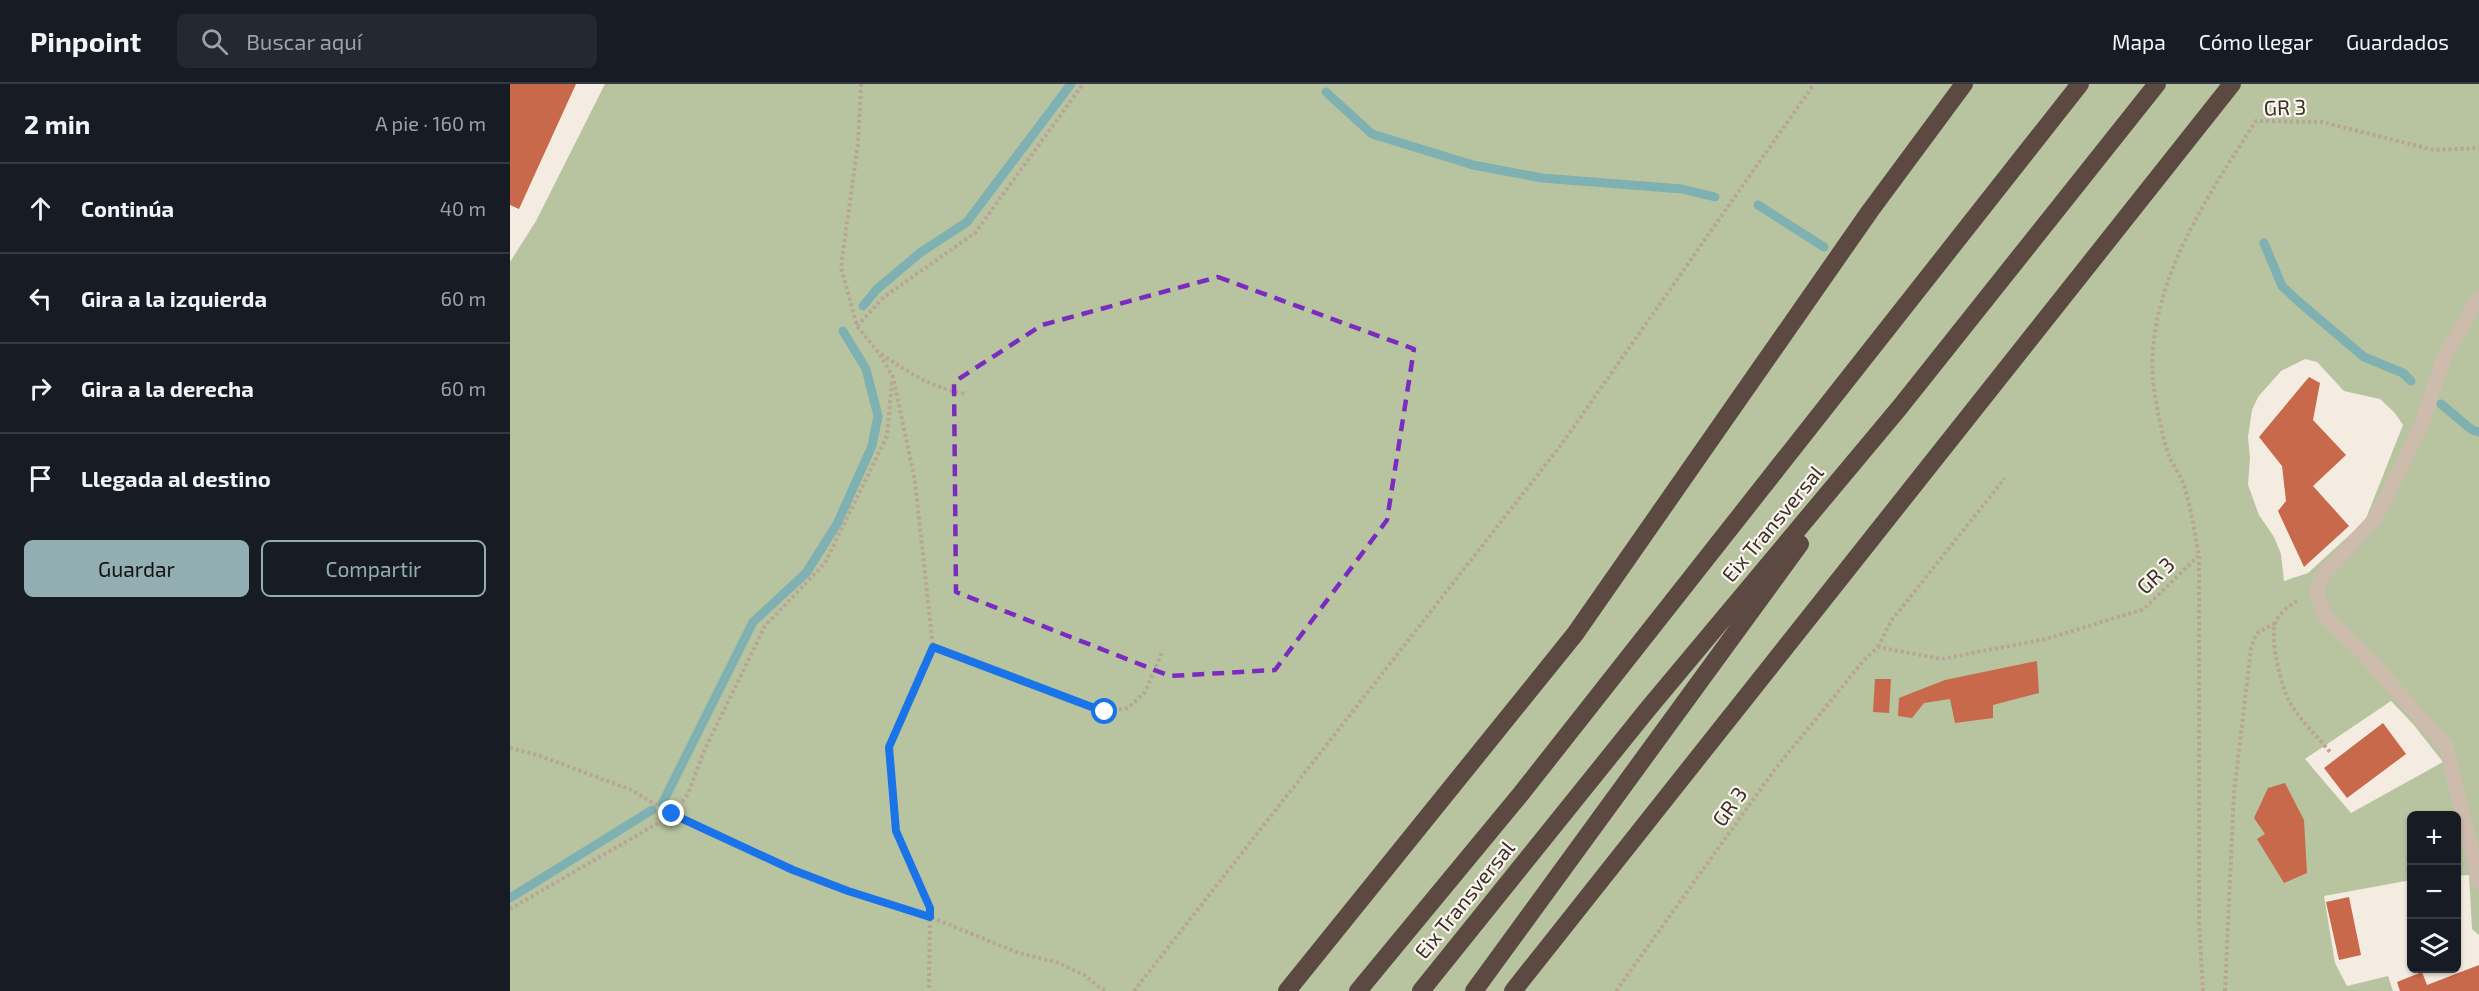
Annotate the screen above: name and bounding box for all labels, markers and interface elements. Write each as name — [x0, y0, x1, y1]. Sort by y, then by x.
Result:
search box — [177, 14, 597, 68]
text: Pinpoint — [30, 24, 141, 58]
icon: search — [198, 25, 231, 58]
text: Buscar aquí — [246, 28, 362, 54]
text: Mapa — [2112, 29, 2166, 54]
text: Cómo llegar — [2199, 29, 2313, 54]
text: Guardados — [2346, 29, 2449, 54]
street label: GR 3 — [2263, 93, 2307, 120]
text: 2 min — [24, 108, 90, 139]
text: A pie · 160 m — [375, 111, 486, 135]
icon: ahead — [24, 192, 57, 225]
text: Continúa — [81, 195, 174, 221]
text: 40 m — [440, 196, 486, 220]
icon: left — [24, 282, 57, 315]
text: Gira a la izquierda — [81, 285, 267, 311]
text: 60 m — [441, 286, 486, 310]
icon: right — [24, 372, 57, 405]
text: Gira a la derecha — [81, 375, 254, 401]
text: 60 m — [441, 376, 486, 400]
street label: Eix Transversal — [1716, 459, 1828, 586]
icon: arrive — [24, 462, 57, 495]
text: Llegada al destino — [81, 465, 271, 491]
button: Guardar — [24, 540, 249, 597]
button: Compartir — [261, 540, 486, 597]
street label: GR 3 — [2131, 551, 2179, 599]
route start — [1091, 698, 1117, 724]
street label: GR 3 — [1706, 782, 1751, 831]
route end — [658, 800, 684, 826]
map controls — [2407, 811, 2461, 973]
button: + — [2407, 811, 2461, 865]
street label: Eix Transversal — [1409, 834, 1519, 963]
button: − — [2407, 865, 2461, 919]
button: layers — [2407, 919, 2461, 973]

